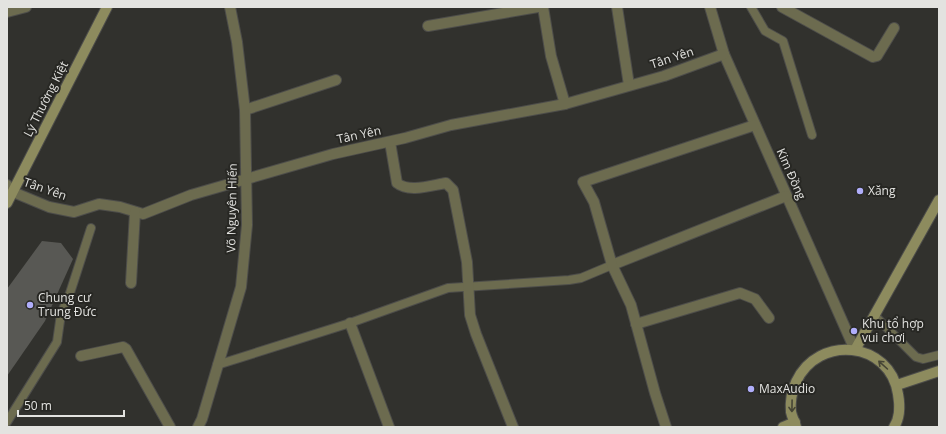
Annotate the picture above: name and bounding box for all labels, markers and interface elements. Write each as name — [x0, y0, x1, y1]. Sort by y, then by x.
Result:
street label: Tân Yên — [648, 43, 696, 72]
street label: Lý Thường Kiệt — [19, 58, 72, 140]
street label: Tân Yên — [335, 122, 382, 147]
street label: Kim Đồng — [773, 145, 810, 203]
street label: Võ Nguyên Hiến — [222, 163, 241, 253]
street label: Tân Yên — [21, 173, 69, 204]
place label: Xăng — [868, 182, 896, 199]
marker: Xăng — [855, 186, 865, 196]
place label: Chung cư Trung Đức — [38, 289, 97, 320]
marker: Chung cư Trung Đức — [25, 300, 35, 310]
place label: Khu tổ hợp vui chơi — [862, 315, 924, 346]
marker: Khu tổ hợp vui chơi — [849, 326, 859, 336]
one-way arrow — [878, 361, 888, 370]
place label: MaxAudio — [759, 380, 815, 397]
marker: MaxAudio — [746, 384, 756, 394]
scale bar — [18, 392, 124, 418]
text: 50 m — [24, 397, 52, 414]
one-way arrow — [788, 399, 796, 412]

